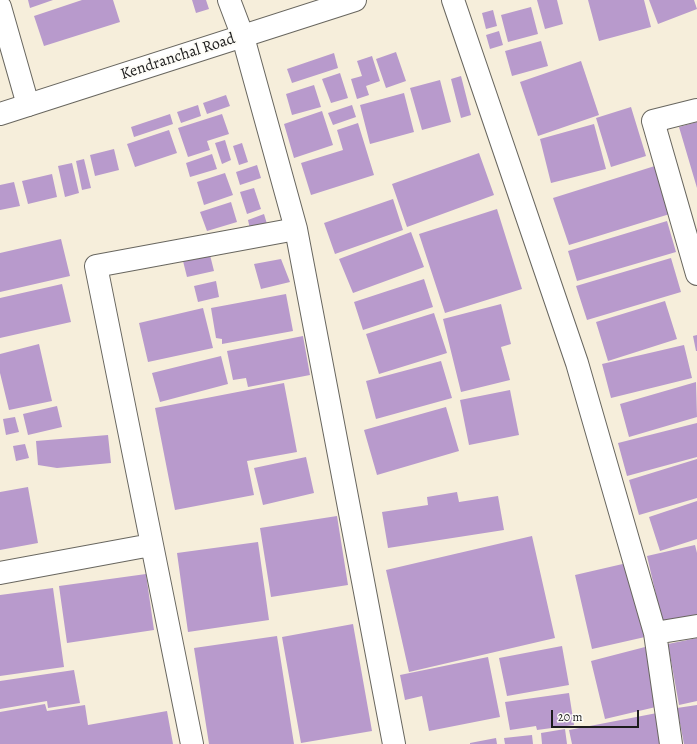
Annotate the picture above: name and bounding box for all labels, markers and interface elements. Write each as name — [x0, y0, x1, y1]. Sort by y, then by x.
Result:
street label: Kendranchal Road — [118, 29, 238, 85]
scale bar — [553, 702, 641, 728]
text: 20 m — [558, 709, 582, 725]

